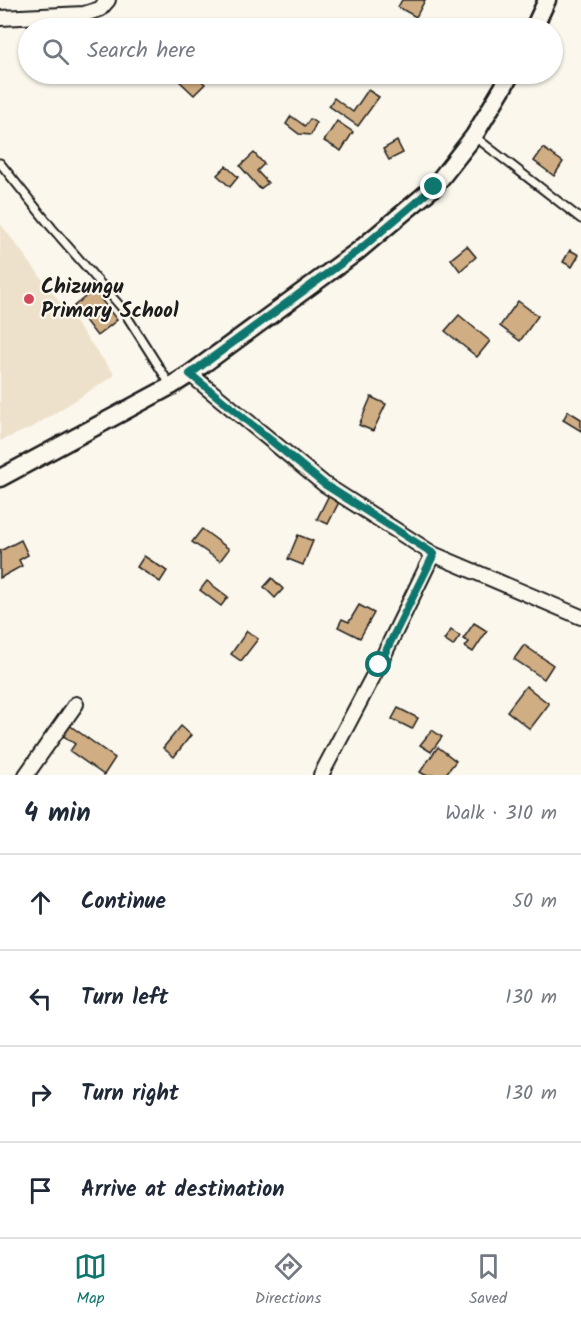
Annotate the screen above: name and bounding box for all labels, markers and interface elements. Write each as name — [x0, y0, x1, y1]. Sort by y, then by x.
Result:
search box — [18, 18, 563, 84]
text: Search here — [87, 34, 195, 69]
icon: search — [39, 35, 72, 68]
route end — [420, 173, 446, 199]
place label: Chizungu Primary School — [41, 271, 179, 328]
marker: Chizungu Primary School — [22, 292, 36, 306]
route start — [365, 651, 391, 677]
text: 4 min — [24, 793, 91, 835]
text: Walk · 310 m — [445, 798, 557, 830]
text: Continue — [81, 885, 166, 920]
icon: ahead — [24, 886, 57, 919]
text: 50 m — [512, 886, 557, 918]
text: Turn left — [81, 981, 168, 1016]
icon: left — [24, 982, 57, 1015]
text: 130 m — [505, 982, 557, 1014]
text: Turn right — [81, 1077, 179, 1112]
icon: right — [24, 1078, 57, 1111]
text: 130 m — [505, 1078, 557, 1110]
text: Arrive at destination — [81, 1173, 284, 1208]
icon: arrive — [24, 1174, 57, 1207]
tab: Map — [74, 1250, 107, 1311]
tab: Directions — [255, 1250, 321, 1311]
tab: Saved — [469, 1250, 507, 1311]

